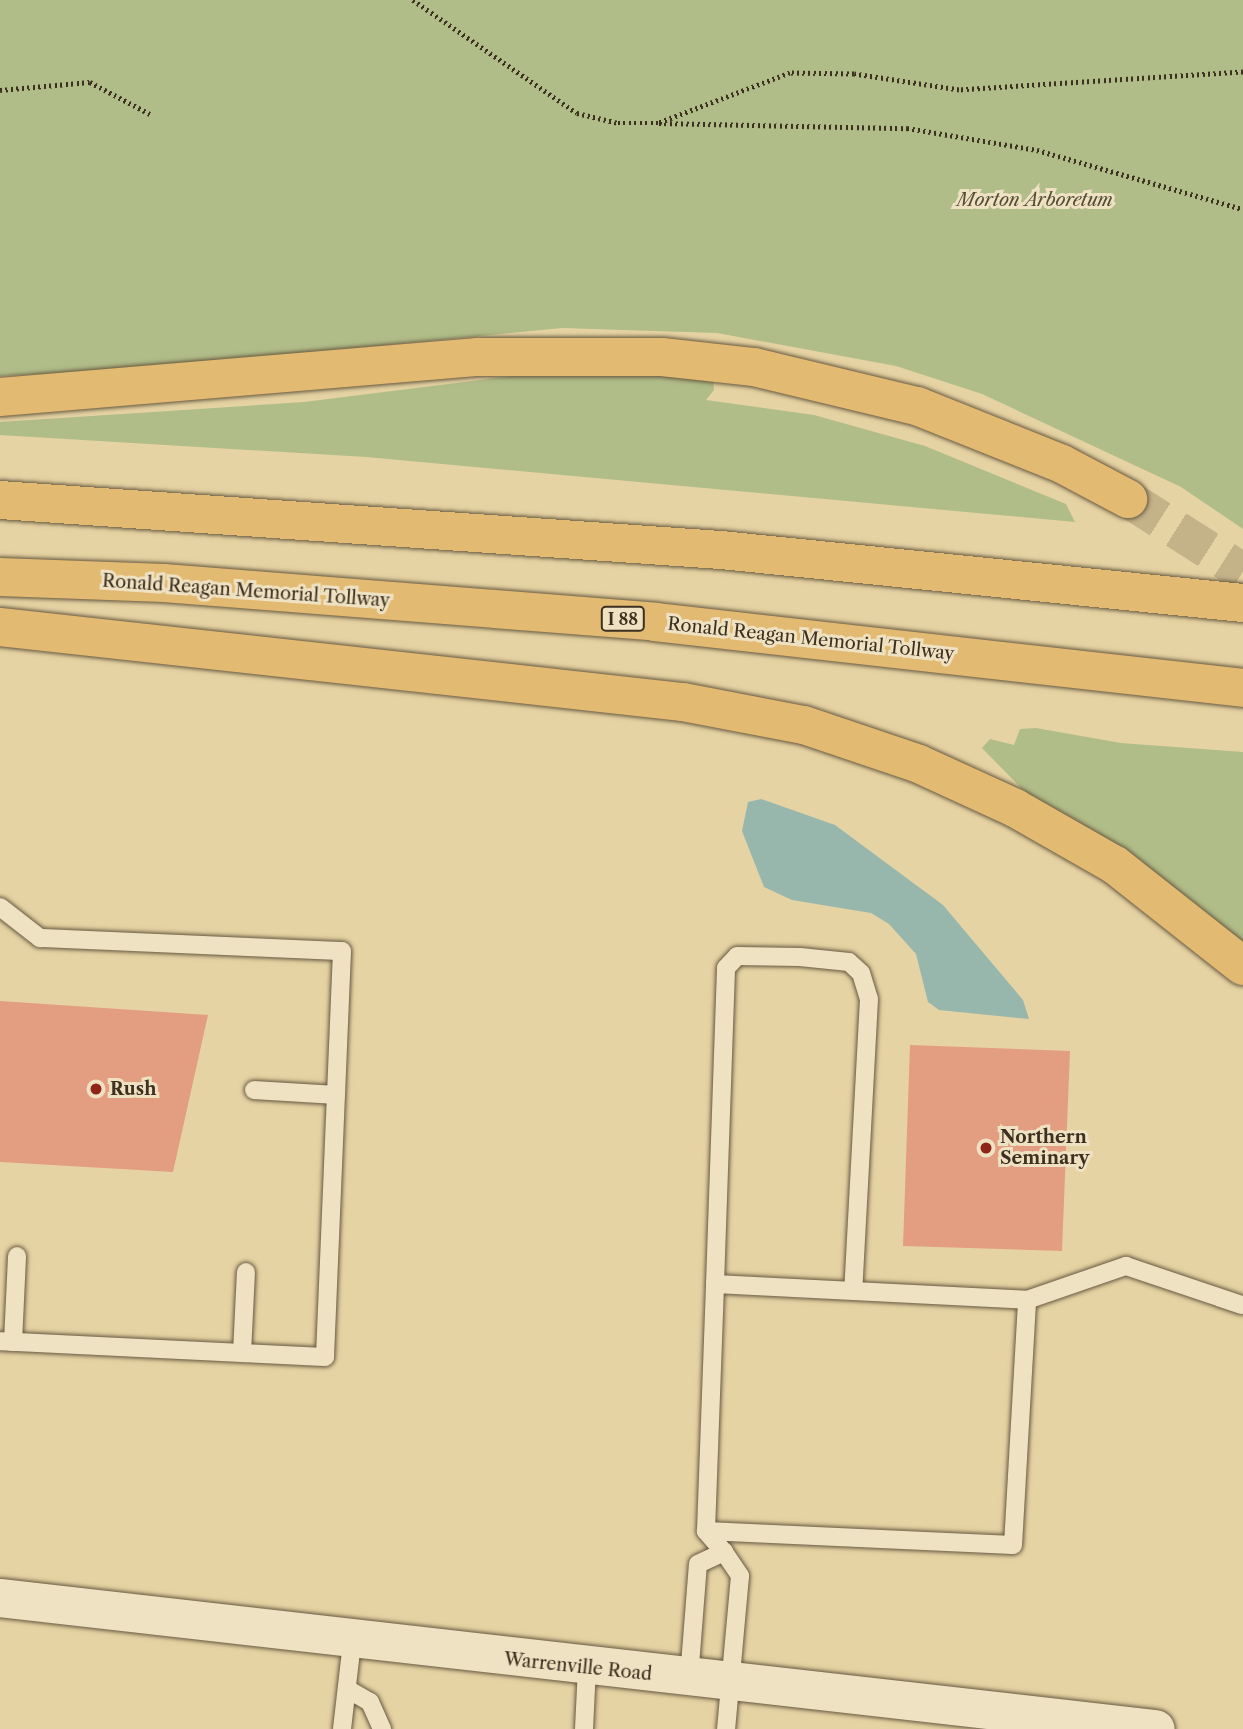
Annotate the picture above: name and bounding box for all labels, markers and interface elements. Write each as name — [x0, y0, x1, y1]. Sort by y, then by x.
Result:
park label: Morton Arboretum — [957, 189, 1113, 211]
street label: Ronald Reagan Memorial Tollway — [101, 570, 391, 612]
road number: I 88 — [600, 606, 646, 632]
street label: Ronald Reagan Memorial Tollway — [666, 613, 956, 665]
place label: Rush — [110, 1078, 156, 1100]
marker: Rush — [88, 1081, 104, 1097]
place label: Northern Seminary — [1000, 1127, 1089, 1170]
marker: Northern Seminary — [978, 1140, 994, 1156]
street label: Warrenville Road — [503, 1648, 653, 1686]

